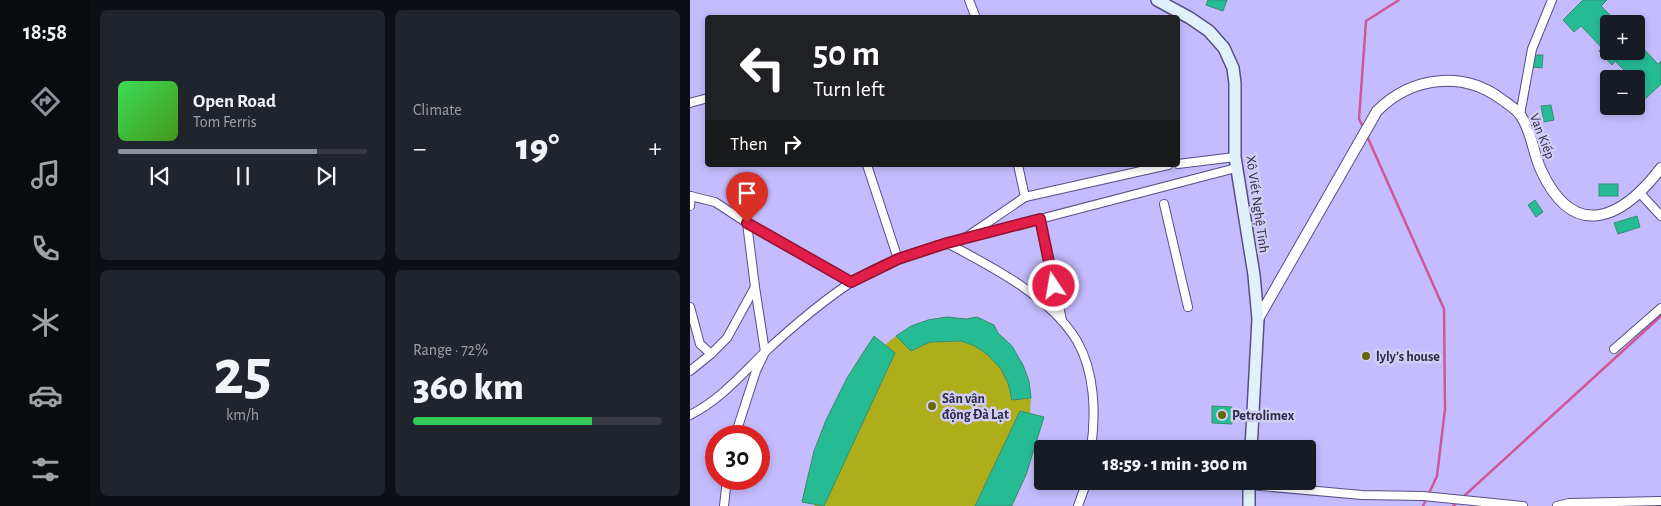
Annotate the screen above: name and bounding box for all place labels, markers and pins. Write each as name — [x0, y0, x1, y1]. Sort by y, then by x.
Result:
pin — [726, 172, 768, 223]
marker: lyly’s house — [1360, 350, 1372, 362]
place label: lyly’s house — [1376, 350, 1440, 364]
place label: Sân vận động Đà Lạt — [942, 392, 1009, 422]
marker: Sân vận động Đà Lạt — [926, 400, 938, 412]
marker: Petrolimex — [1216, 409, 1228, 421]
place label: Petrolimex — [1232, 409, 1295, 423]

